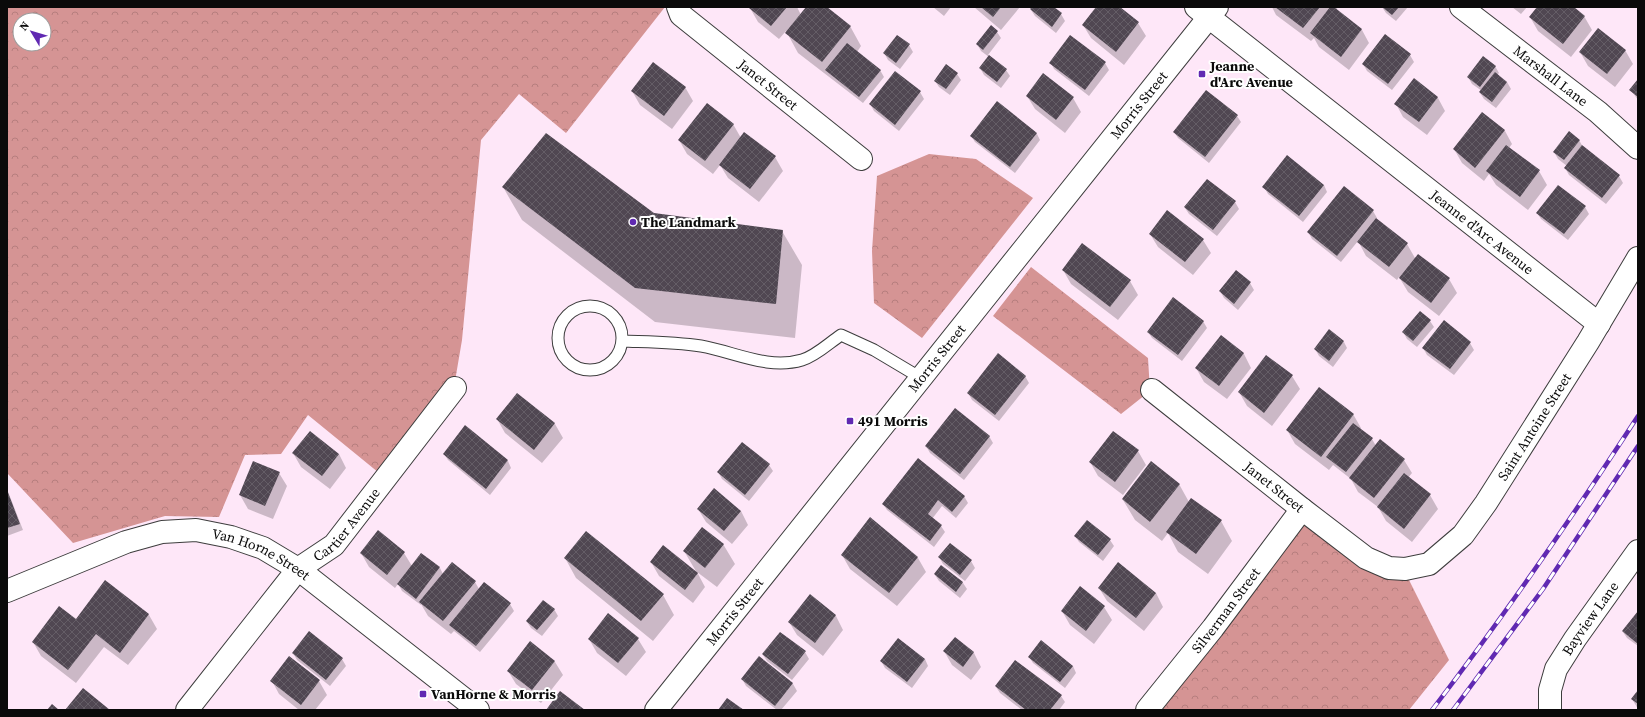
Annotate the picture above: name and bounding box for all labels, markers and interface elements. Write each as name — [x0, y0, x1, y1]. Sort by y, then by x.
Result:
north arrow — [12, 12, 52, 52]
text: N — [16, 18, 33, 34]
street label: Marshall Lane — [1509, 41, 1592, 111]
street label: Janet Street — [733, 54, 803, 115]
place label: Jeanne d'Arc Avenue — [1209, 56, 1293, 92]
street label: Morris Street — [1105, 67, 1172, 143]
marker: Jeanne d'Arc Avenue — [1197, 69, 1207, 79]
street label: Jeanne d'Arc Avenue — [1425, 184, 1538, 279]
place label: The Landmark — [641, 212, 736, 232]
marker: The Landmark — [628, 217, 638, 227]
street label: Morris Street — [903, 320, 970, 396]
street label: Saint Antoine Street — [1493, 369, 1576, 485]
place label: 491 Morris — [858, 411, 928, 431]
marker: 491 Morris — [845, 416, 855, 426]
street label: Janet Street — [1239, 456, 1309, 517]
street label: Cartier Avenue — [309, 484, 385, 566]
street label: Van Horne Street — [210, 523, 315, 585]
street label: Silverman Street — [1187, 563, 1265, 657]
street label: Morris Street — [701, 573, 768, 650]
street label: Bayview Lane — [1557, 577, 1623, 659]
place label: VanHorne & Morris — [431, 684, 556, 704]
marker: VanHorne & Morris — [418, 689, 428, 699]

